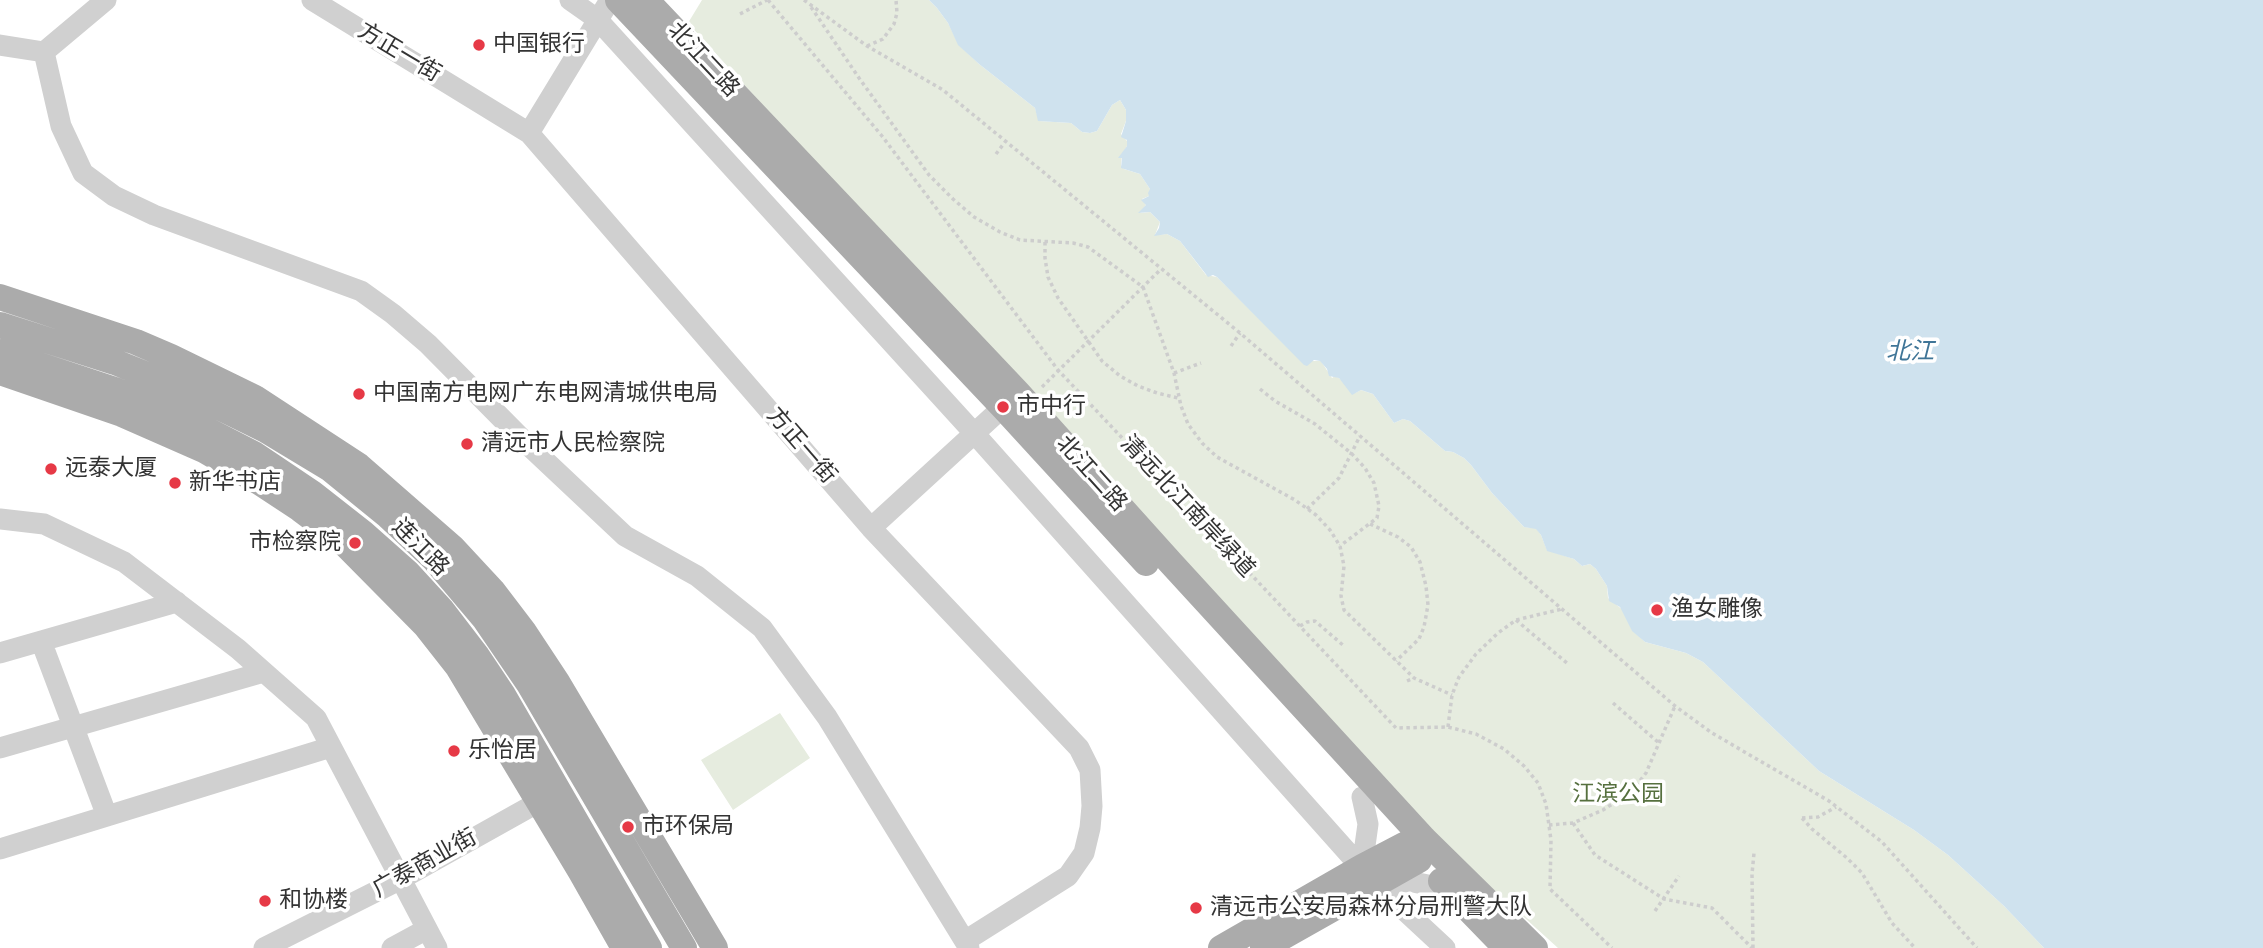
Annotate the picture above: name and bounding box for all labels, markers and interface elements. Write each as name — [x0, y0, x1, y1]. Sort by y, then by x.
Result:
street label: 方正一街 — [352, 17, 446, 89]
street label: 北江二路 — [662, 17, 744, 103]
place label: 中国银行 — [493, 31, 585, 59]
marker: 中国银行 — [471, 37, 487, 53]
water label: 北江 — [1886, 339, 1934, 367]
place label: 中国南方电网广东电网清城供电局 — [373, 380, 718, 408]
marker: 中国南方电网广东电网清城供电局 — [351, 386, 367, 402]
place label: 市中行 — [1017, 393, 1086, 421]
marker: 市中行 — [995, 399, 1011, 415]
street label: 方正一街 — [760, 402, 842, 490]
place label: 清远市人民检察院 — [481, 430, 665, 458]
street label: 清远北江南岸绿道 — [1114, 430, 1260, 584]
street label: 北江二路 — [1050, 431, 1132, 517]
marker: 清远市人民检察院 — [459, 436, 475, 452]
place label: 远泰大厦 — [65, 455, 157, 483]
marker: 远泰大厦 — [43, 461, 59, 477]
place label: 新华书店 — [189, 469, 281, 497]
marker: 新华书店 — [167, 475, 183, 491]
street label: 连江路 — [386, 514, 454, 582]
place label: 市检察院 — [249, 529, 341, 557]
marker: 市检察院 — [347, 535, 363, 551]
place label: 渔女雕像 — [1671, 596, 1763, 624]
marker: 渔女雕像 — [1649, 602, 1665, 618]
place label: 乐怡居 — [468, 737, 537, 765]
marker: 乐怡居 — [446, 743, 462, 759]
park label: 江滨公园 — [1572, 781, 1664, 809]
place label: 市环保局 — [642, 813, 734, 841]
marker: 市环保局 — [620, 819, 636, 835]
street label: 广泰商业街 — [368, 824, 482, 904]
place label: 和协楼 — [279, 887, 348, 915]
marker: 和协楼 — [257, 893, 273, 909]
place label: 清远市公安局森林分局刑警大队 — [1210, 894, 1532, 922]
marker: 清远市公安局森林分局刑警大队 — [1188, 900, 1204, 916]

